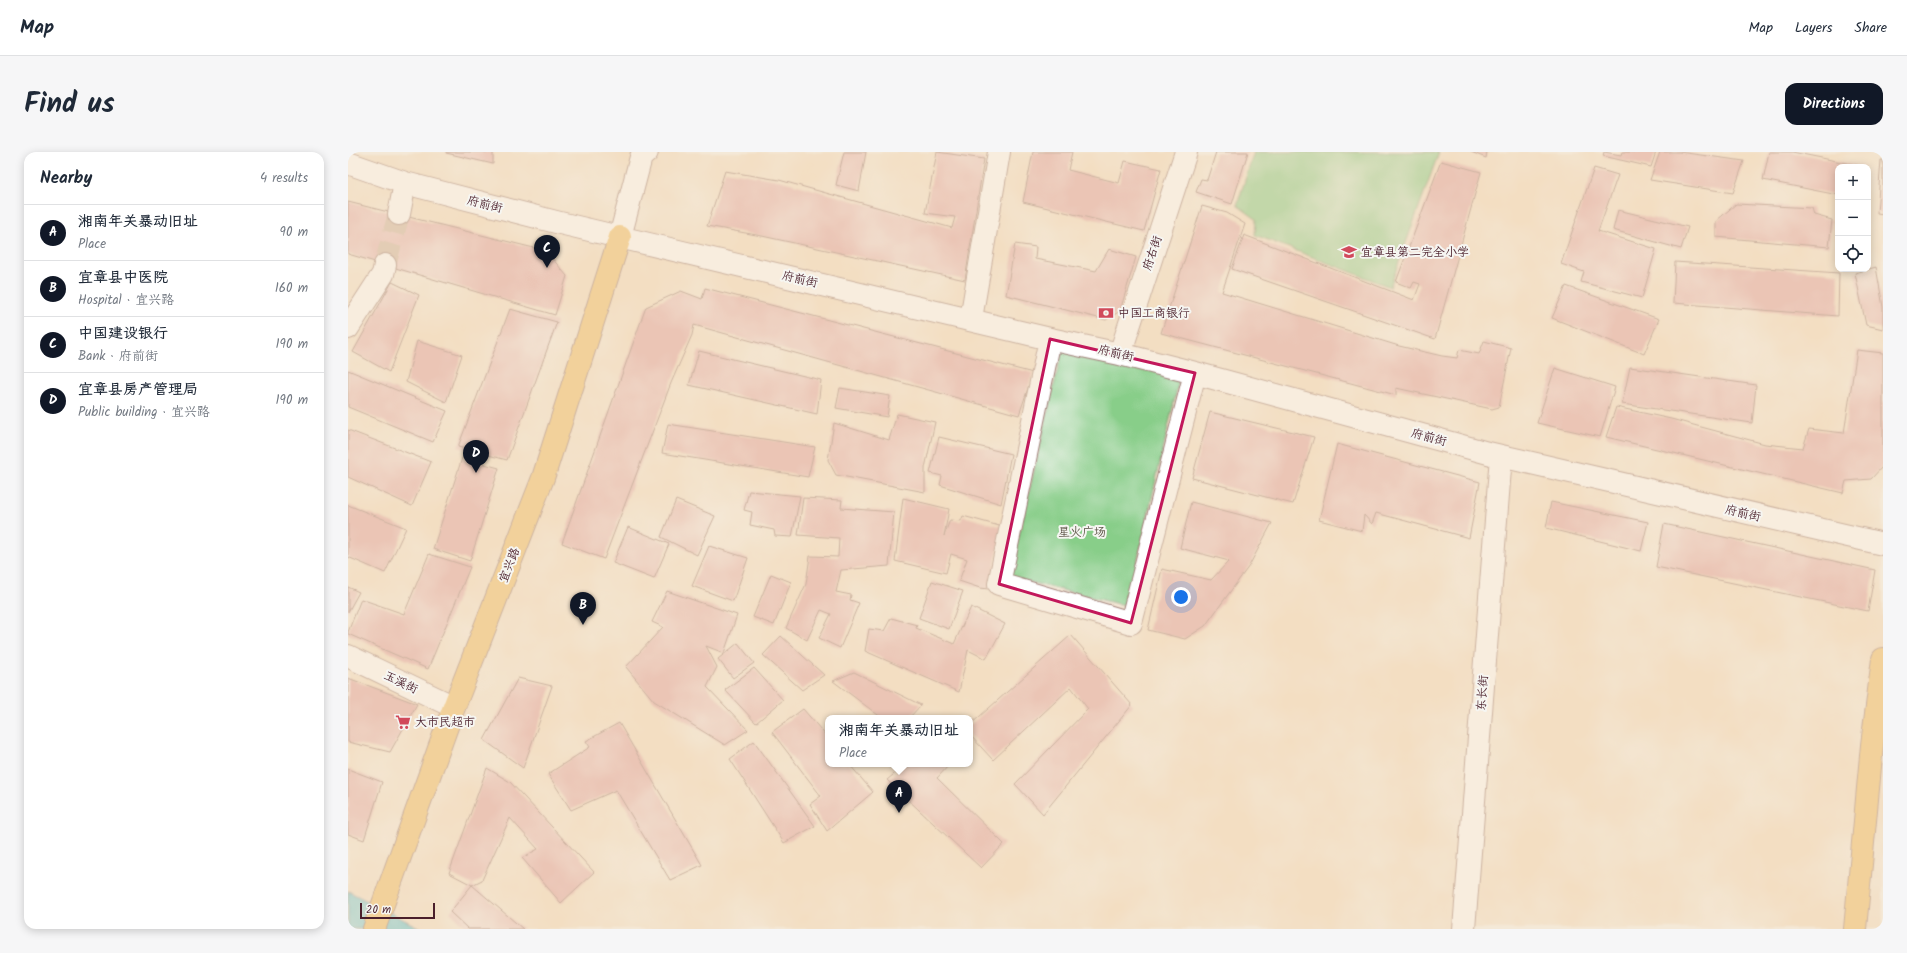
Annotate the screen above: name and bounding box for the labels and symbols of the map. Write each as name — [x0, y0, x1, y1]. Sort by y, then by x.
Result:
street label: 府前街 — [465, 191, 505, 218]
street label: 府右街 — [1138, 233, 1167, 273]
pin: C — [534, 235, 560, 268]
school or university icon: 宜章县第二完全小学 — [1340, 243, 1358, 261]
place label: 宜章县第二完全小学 — [1361, 243, 1469, 262]
street label: 府前街 — [780, 266, 820, 293]
bank icon: 中国工商银行 — [1097, 304, 1115, 322]
place label: 中国工商银行 — [1118, 304, 1190, 323]
street label: 府前街 — [1096, 340, 1136, 367]
street label: 府前街 — [1409, 424, 1449, 451]
pin: D — [463, 440, 489, 473]
street label: 府前街 — [1723, 500, 1763, 527]
park label: 星火广场 — [1058, 523, 1106, 542]
street label: 宜兴路 — [494, 545, 525, 585]
your location — [1171, 587, 1191, 607]
pin: B — [570, 592, 596, 625]
street label: 玉溪街 — [380, 666, 421, 699]
street label: 东长街 — [1472, 674, 1493, 712]
supermarket icon: 大市民超市 — [394, 713, 412, 731]
place label: 大市民超市 — [415, 713, 475, 732]
pin: A — [886, 780, 912, 813]
scale bar — [360, 901, 435, 920]

